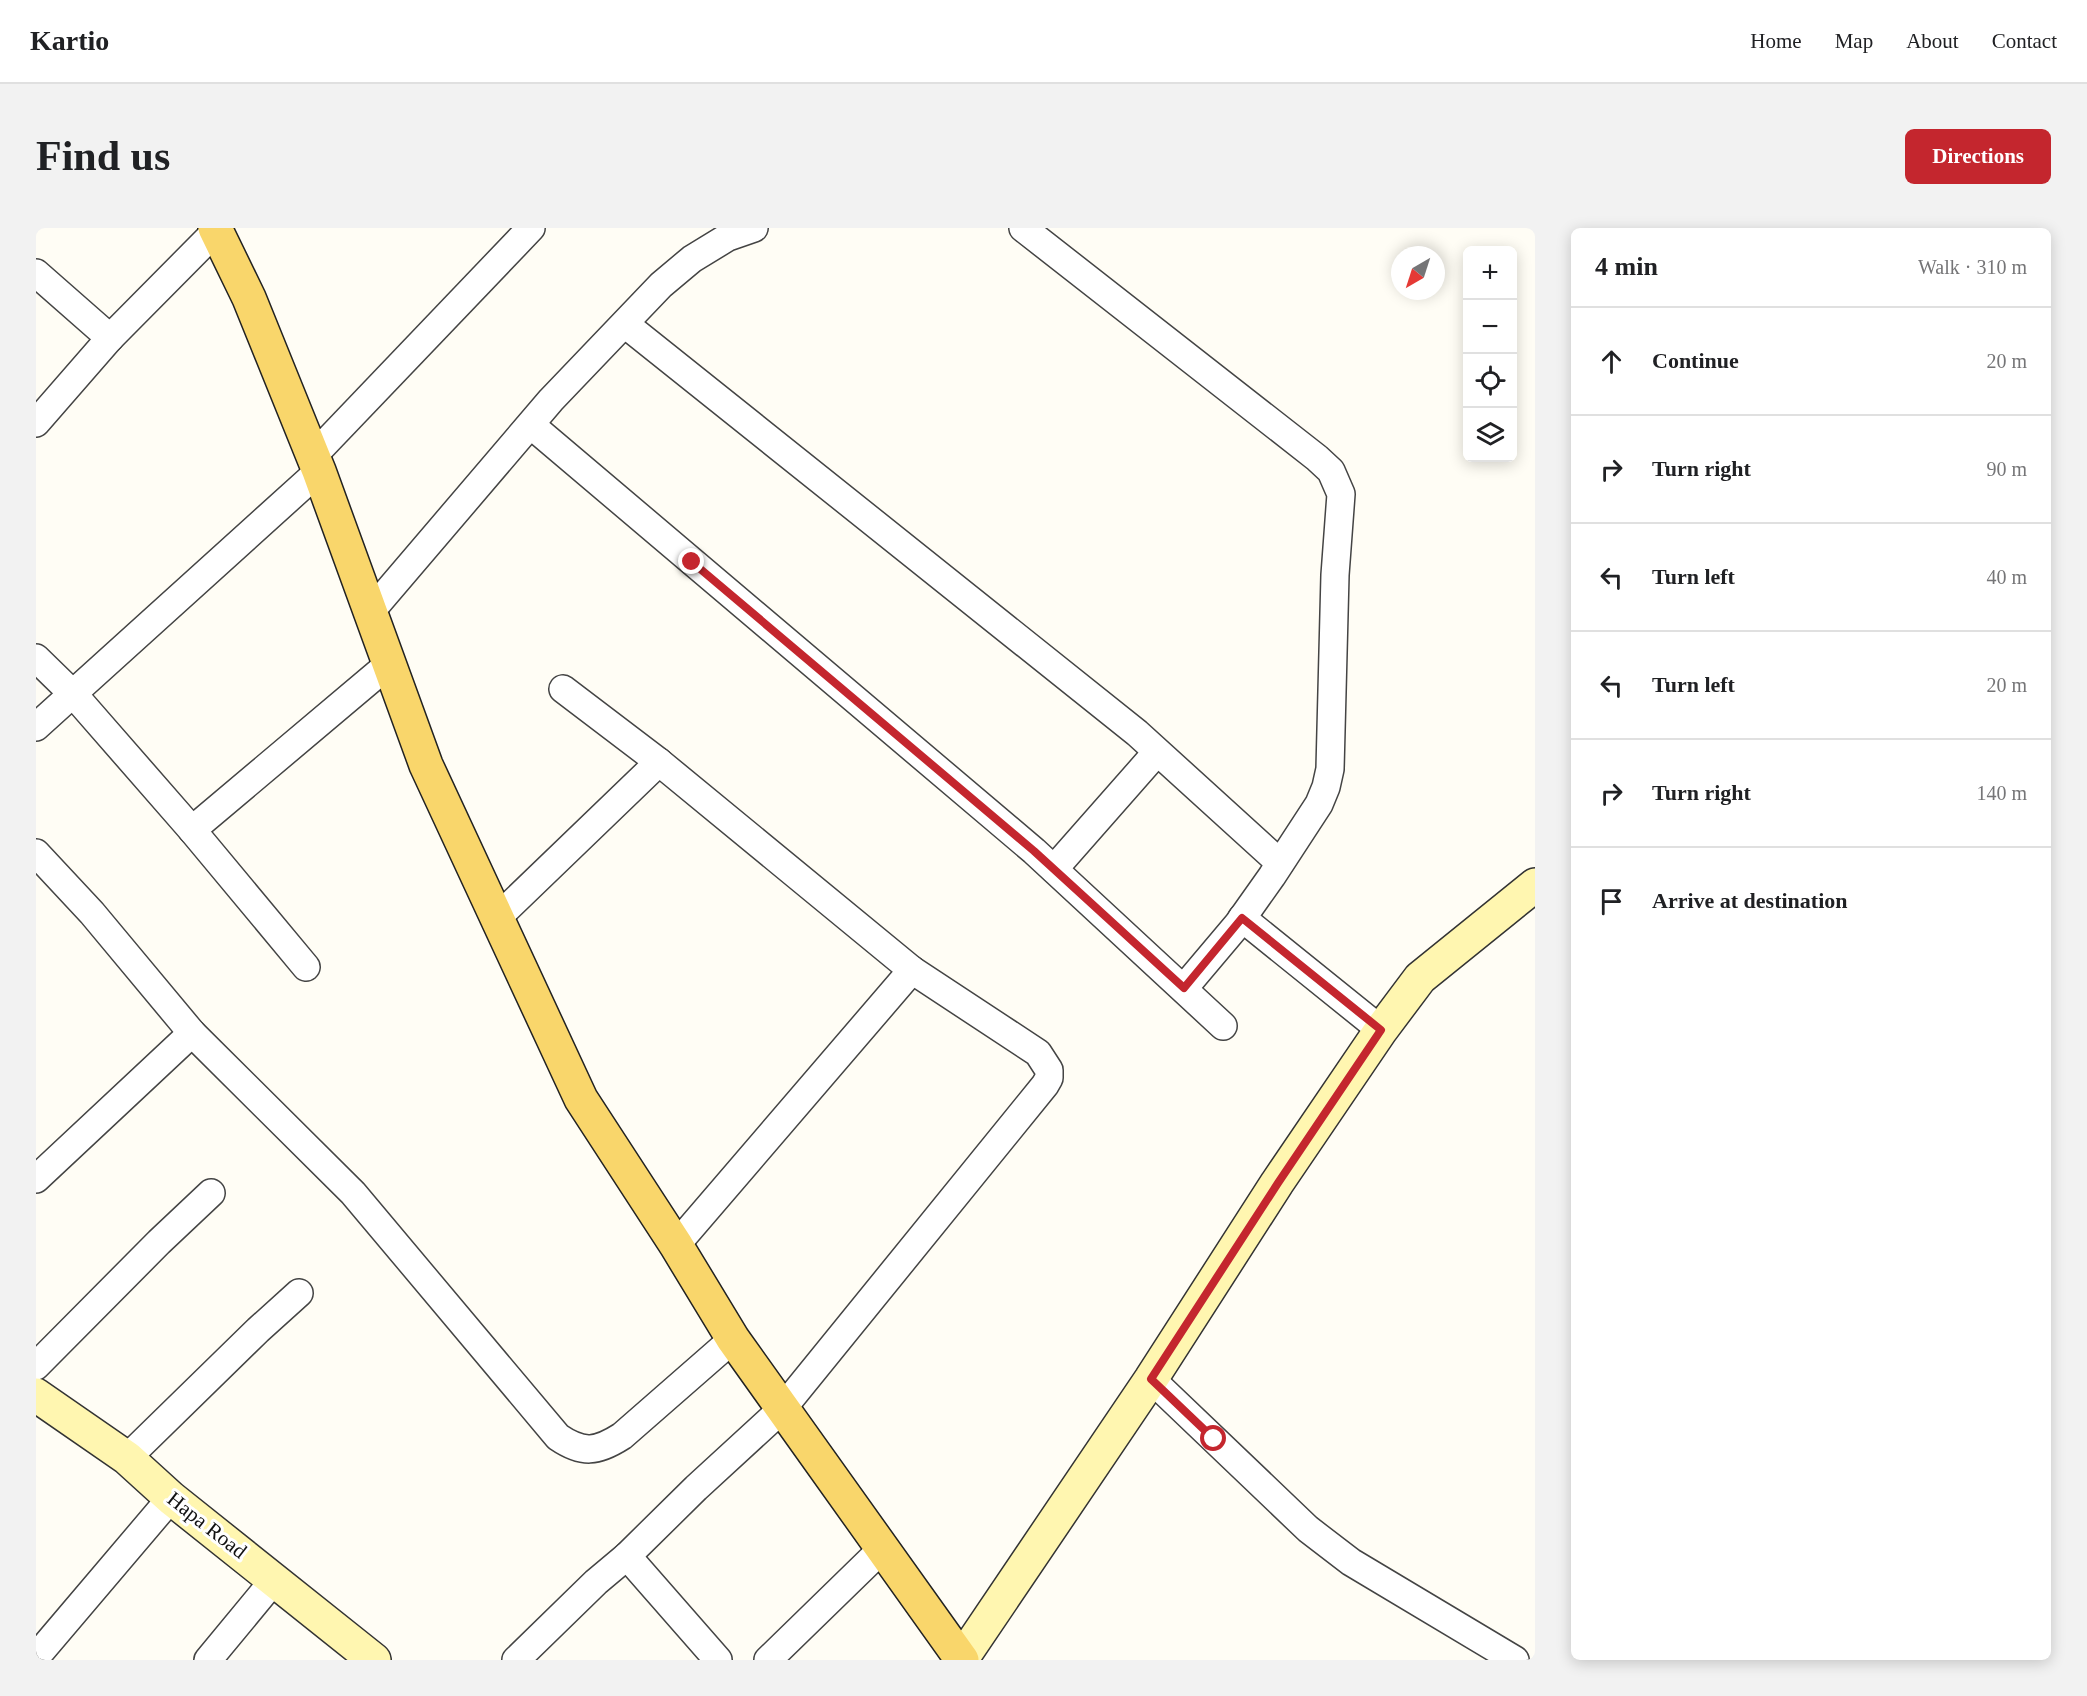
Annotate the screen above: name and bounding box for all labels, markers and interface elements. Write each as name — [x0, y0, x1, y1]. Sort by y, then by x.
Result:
text: Kartio — [30, 25, 109, 56]
text: Home — [1750, 29, 1802, 53]
text: Map — [1835, 29, 1873, 53]
text: About — [1906, 29, 1959, 53]
text: Contact — [1992, 29, 2057, 53]
button: Directions — [1905, 129, 2051, 184]
text: Find us — [36, 133, 170, 179]
north arrow — [1391, 246, 1445, 300]
map controls — [1463, 246, 1517, 462]
button: + — [1463, 246, 1517, 300]
text: 4 min — [1595, 252, 1658, 281]
text: Walk · 310 m — [1918, 256, 2027, 278]
button: − — [1463, 300, 1517, 354]
icon: ahead — [1595, 345, 1628, 378]
text: Continue — [1652, 348, 1739, 373]
text: 20 m — [1986, 350, 2027, 372]
button: locate — [1463, 354, 1517, 408]
button: layers — [1463, 408, 1517, 462]
icon: right — [1595, 453, 1628, 486]
text: Turn right — [1652, 456, 1751, 481]
text: 90 m — [1986, 458, 2027, 480]
route end — [678, 548, 704, 574]
icon: left — [1595, 561, 1628, 594]
text: Turn left — [1652, 564, 1735, 589]
text: 40 m — [1986, 566, 2027, 588]
icon: left — [1595, 669, 1628, 702]
text: Turn left — [1652, 672, 1735, 697]
text: 20 m — [1986, 674, 2027, 696]
icon: right — [1595, 777, 1628, 810]
text: Turn right — [1652, 780, 1751, 805]
text: 140 m — [1976, 782, 2027, 804]
icon: arrive — [1595, 885, 1628, 918]
text: Arrive at destination — [1652, 888, 1848, 913]
route start — [1200, 1425, 1226, 1451]
street label: Hapa Road — [163, 1487, 252, 1564]

